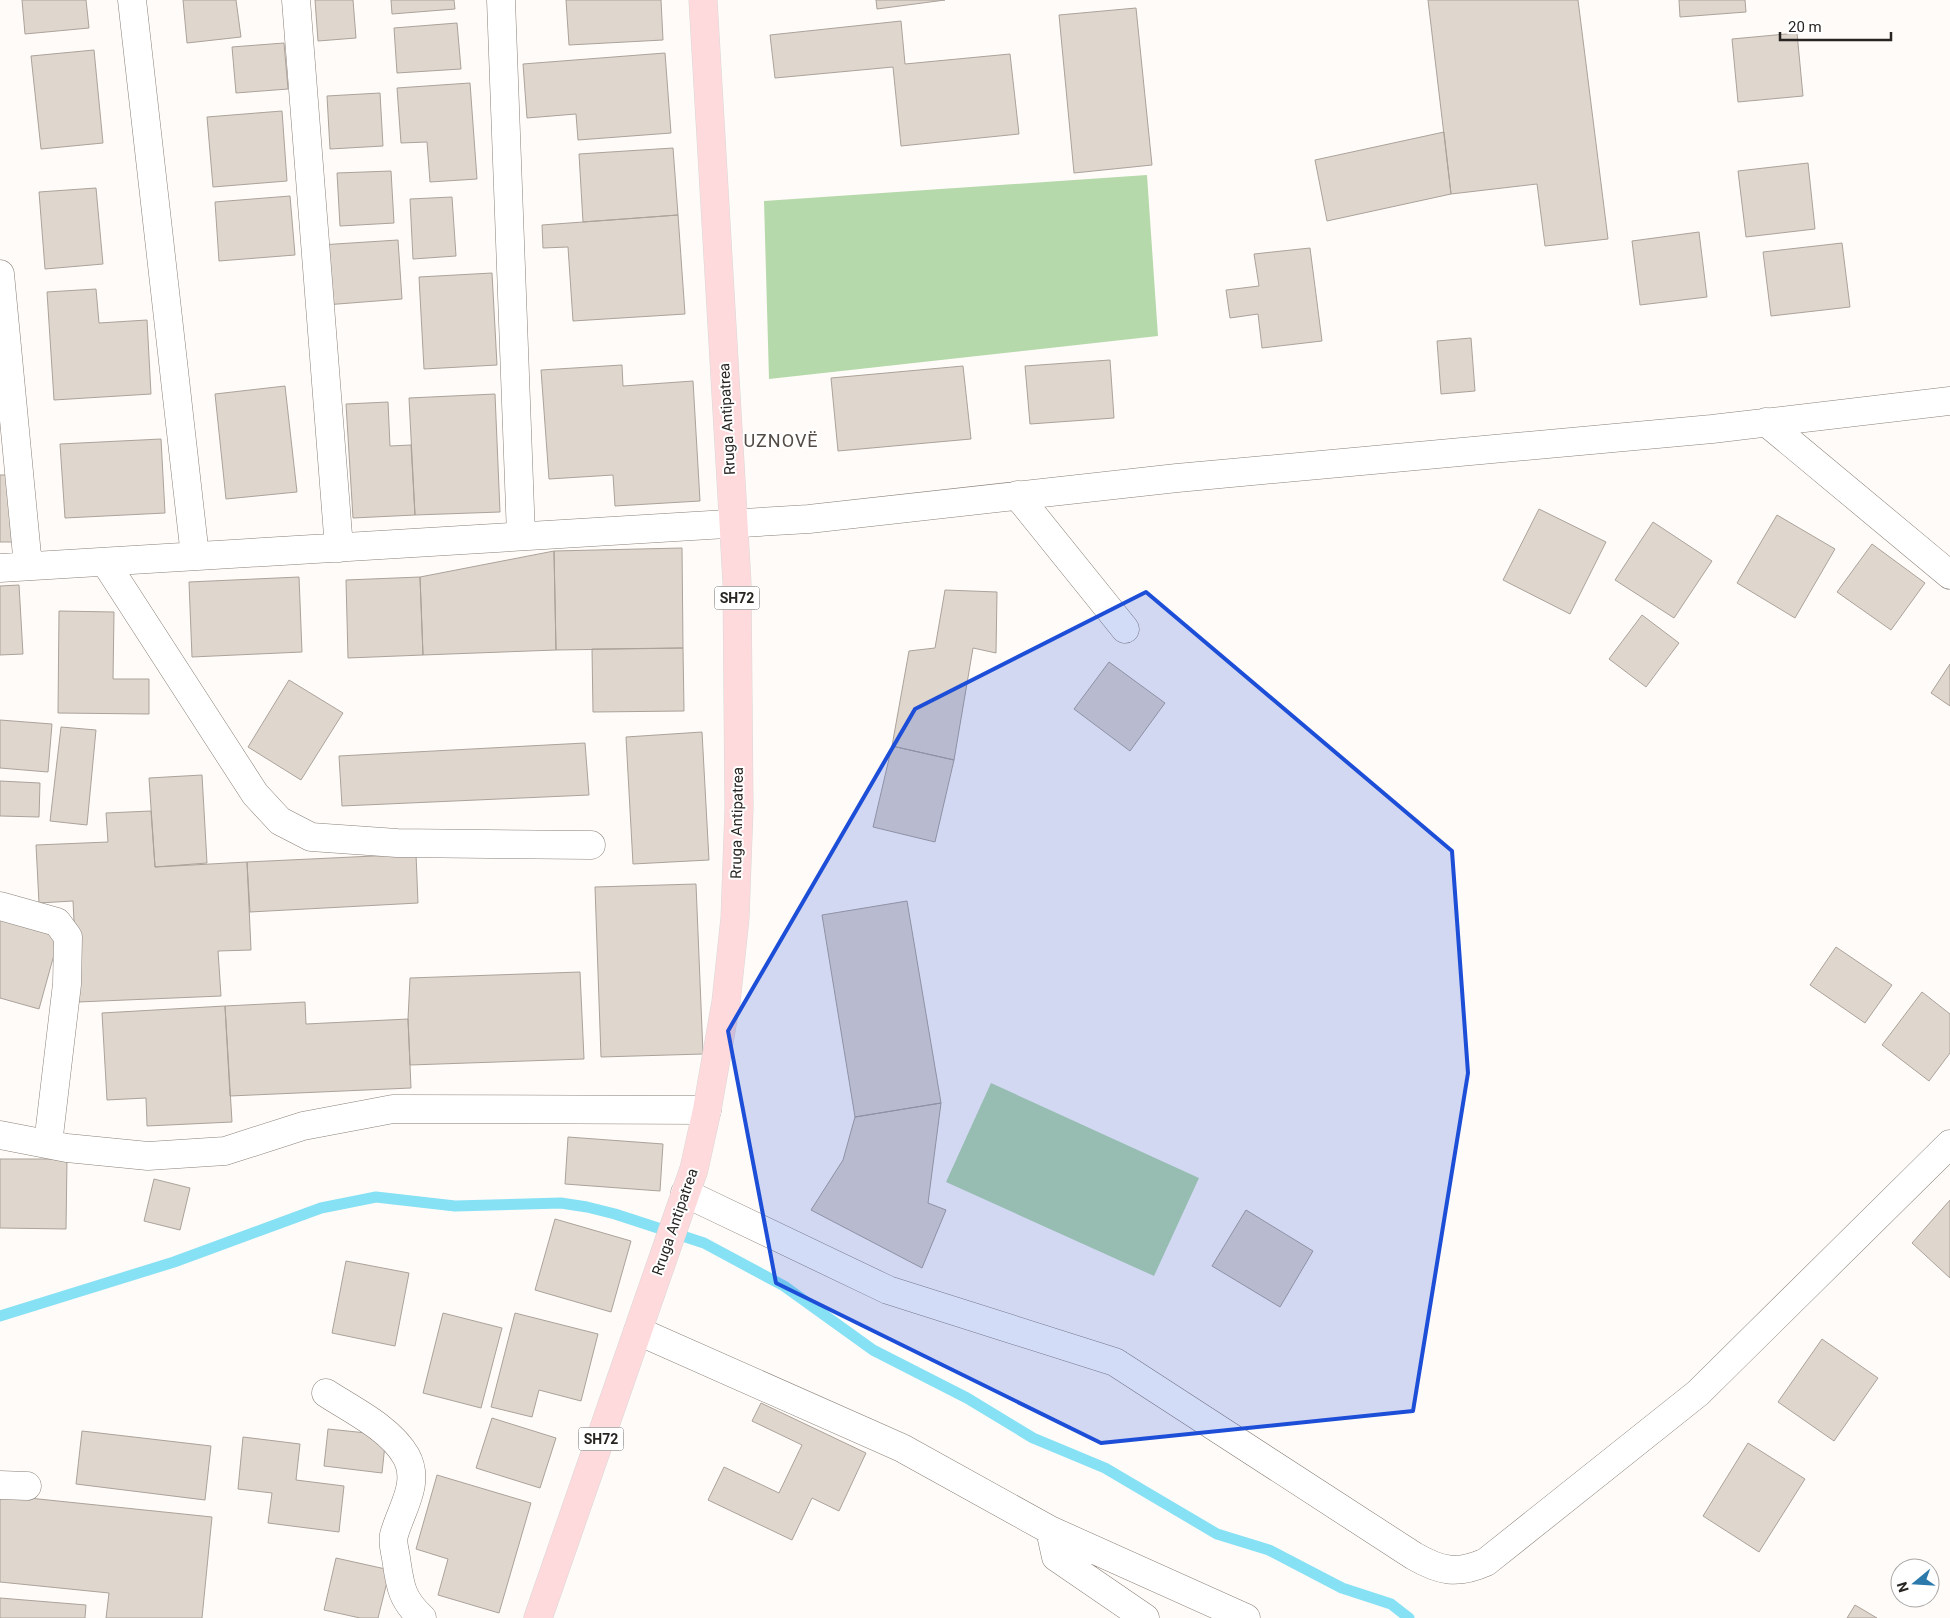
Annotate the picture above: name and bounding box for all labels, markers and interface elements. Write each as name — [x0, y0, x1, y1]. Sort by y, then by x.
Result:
scale bar — [1780, 10, 1891, 42]
text: 20 m — [1788, 18, 1822, 36]
street label: Rruga Antipatrea — [715, 363, 739, 475]
district label: UZNOVË — [743, 430, 819, 451]
road number: SH72 — [714, 586, 760, 610]
street label: Rruga Antipatrea — [727, 767, 747, 879]
street label: Rruga Antipatrea — [648, 1166, 702, 1278]
road number: SH72 — [578, 1428, 624, 1450]
north arrow — [1890, 1558, 1940, 1608]
text: N — [1893, 1580, 1912, 1594]

